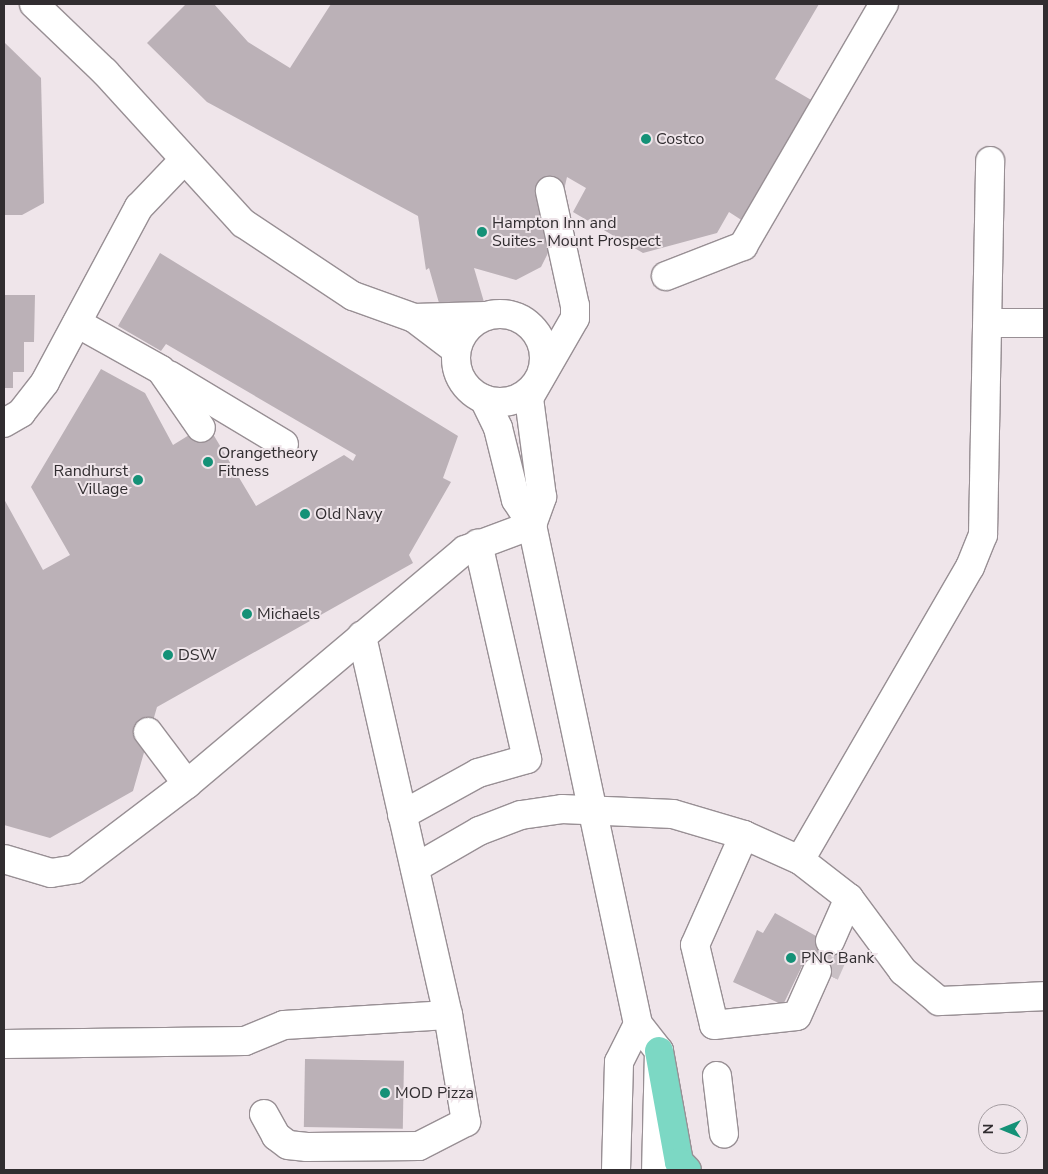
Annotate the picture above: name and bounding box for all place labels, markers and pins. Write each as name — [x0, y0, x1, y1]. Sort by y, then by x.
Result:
place label: Costco — [656, 129, 704, 149]
marker: Costco — [640, 133, 652, 145]
place label: Hampton Inn and Suites- Mount Prospect — [492, 213, 661, 251]
marker: Hampton Inn and Suites- Mount Prospect — [476, 226, 488, 238]
place label: Orangetheory Fitness — [218, 443, 318, 481]
marker: Orangetheory Fitness — [202, 456, 214, 468]
place label: Randhurst Village — [54, 461, 128, 499]
marker: Randhurst Village — [132, 474, 144, 486]
place label: Old Navy — [315, 504, 382, 524]
marker: Old Navy — [299, 508, 311, 520]
place label: Michaels — [257, 604, 320, 624]
marker: Michaels — [241, 608, 253, 620]
place label: DSW — [178, 645, 217, 665]
marker: DSW — [162, 649, 174, 661]
place label: PNC Bank — [801, 948, 874, 968]
marker: PNC Bank — [785, 952, 797, 964]
place label: MOD Pizza — [395, 1083, 474, 1103]
marker: MOD Pizza — [379, 1087, 391, 1099]

